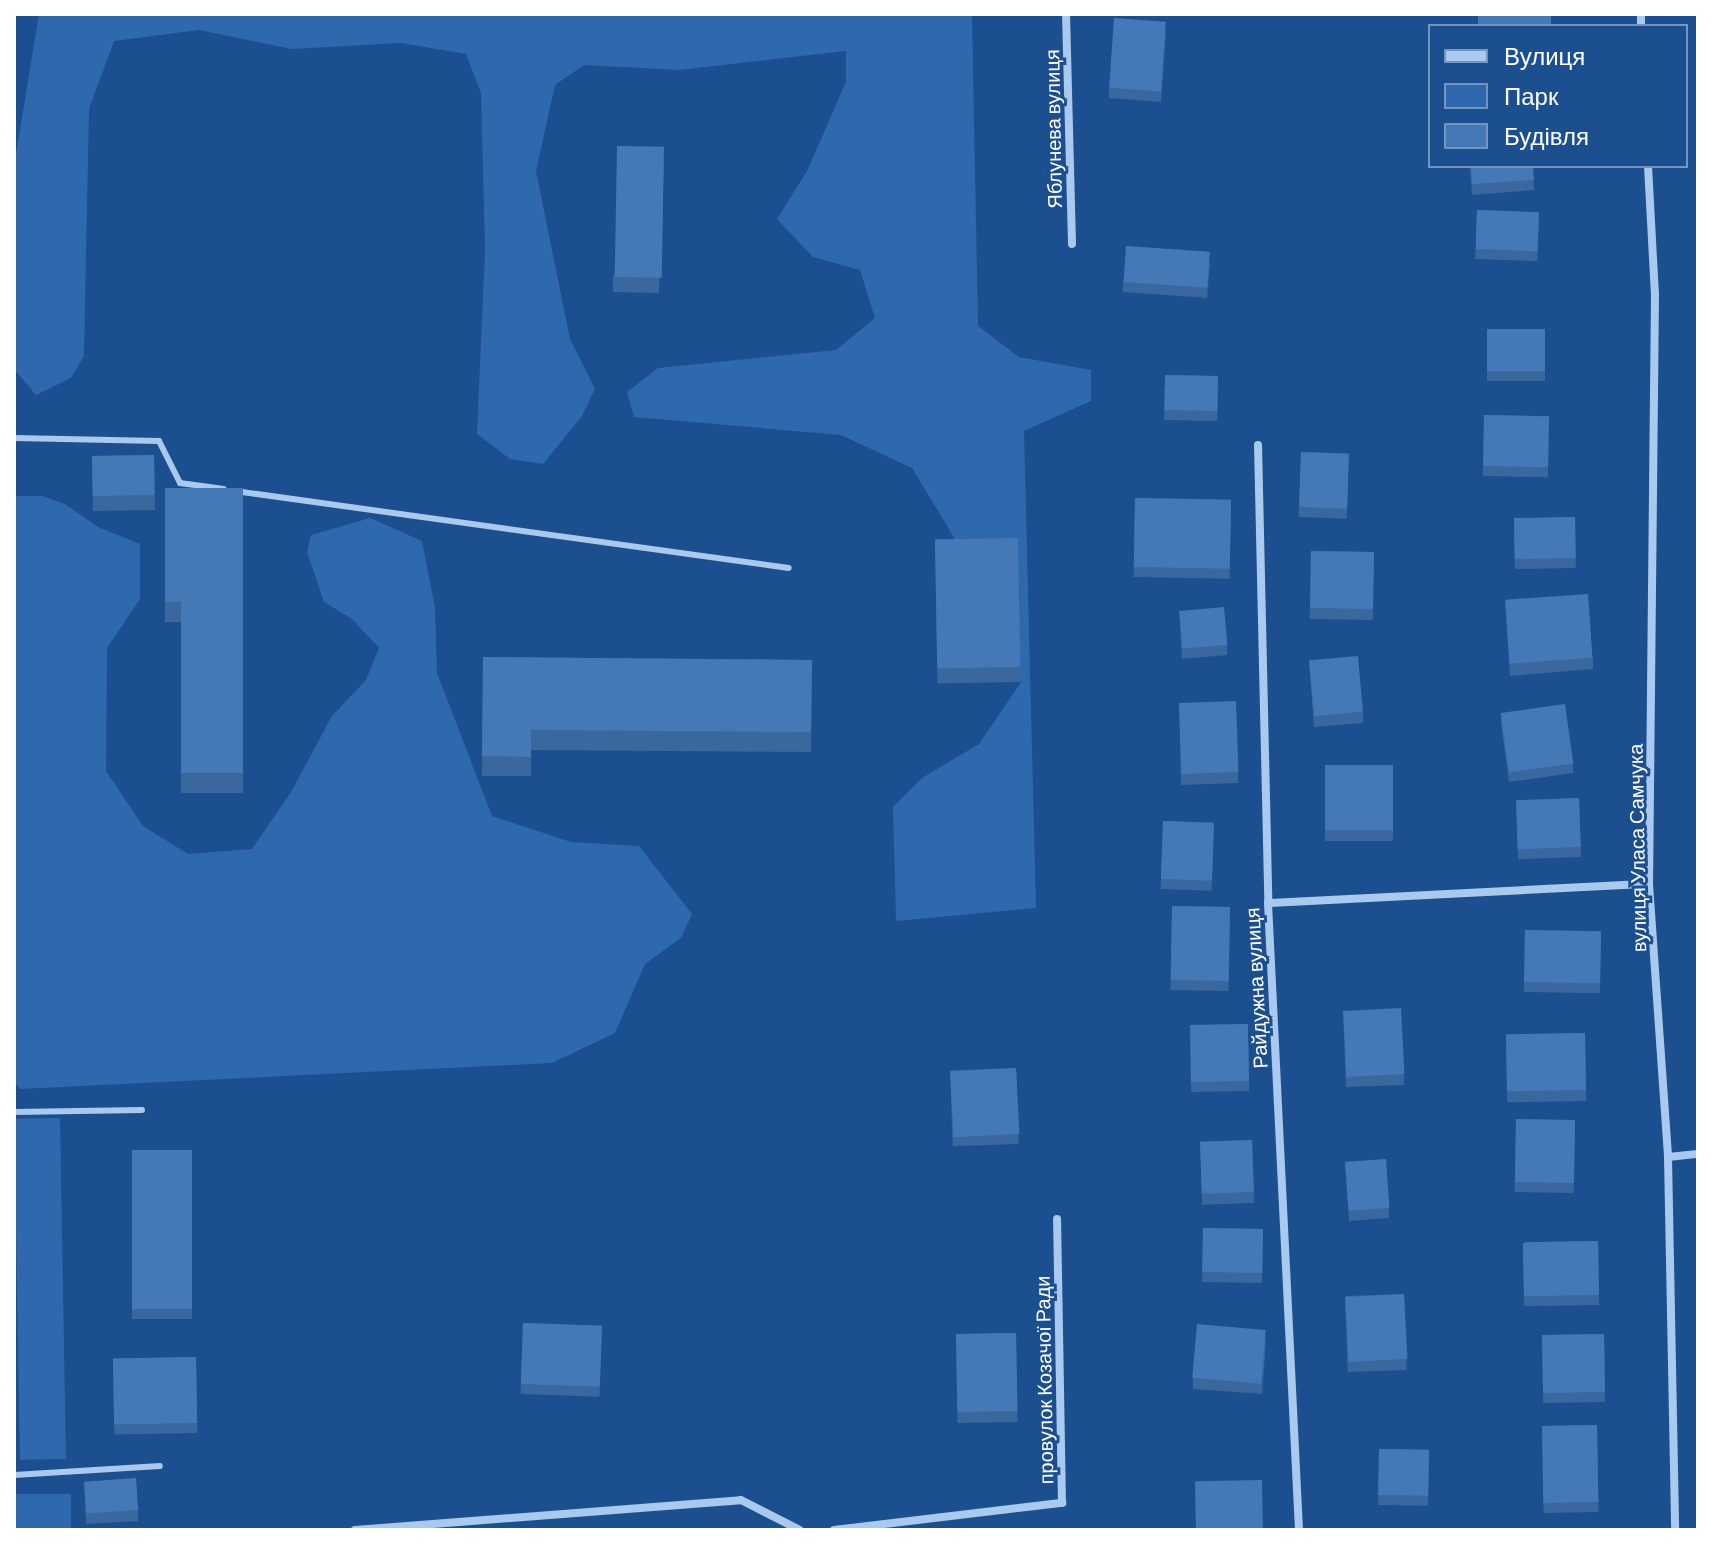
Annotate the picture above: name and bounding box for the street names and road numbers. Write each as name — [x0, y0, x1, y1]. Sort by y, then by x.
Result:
street label: Яблунева вулиця — [1040, 49, 1066, 209]
street label: вулиця Уласа Самчука — [1623, 744, 1651, 952]
street label: Райдужна вулиця — [1240, 907, 1272, 1069]
street label: провулок Козачої Ради — [1030, 1275, 1058, 1485]

